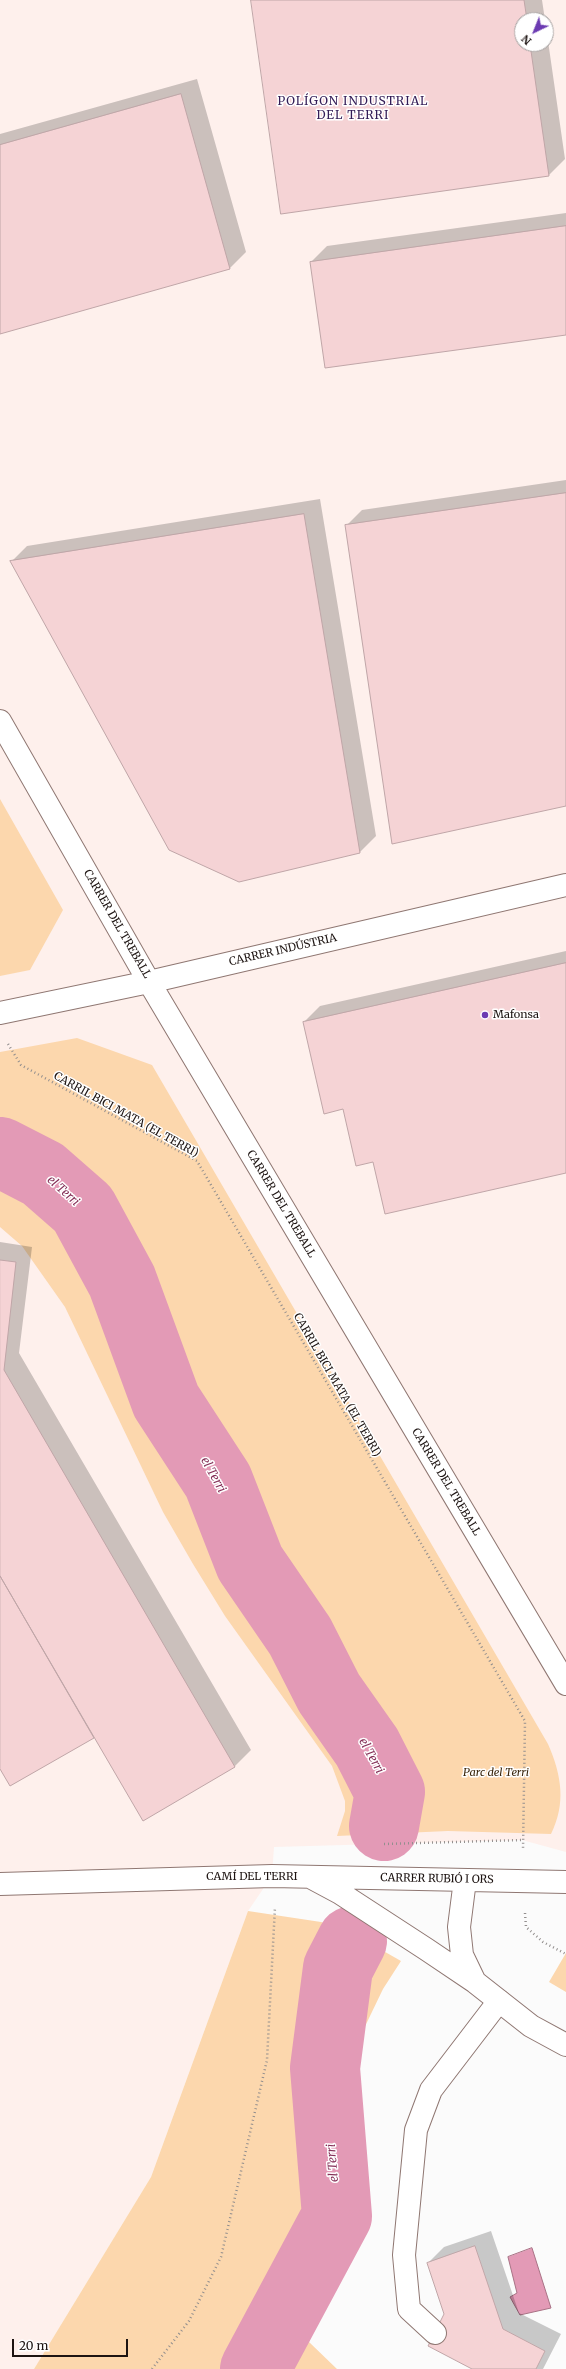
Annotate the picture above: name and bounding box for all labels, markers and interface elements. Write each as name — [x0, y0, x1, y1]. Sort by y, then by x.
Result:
north arrow — [514, 12, 554, 52]
text: N — [519, 32, 534, 48]
district label: POLÍGON INDUSTRIAL DEL TERRI — [277, 95, 429, 123]
street label: CARRER DEL TREBALL — [81, 867, 153, 981]
street label: CARRER INDÚSTRIA — [228, 931, 338, 969]
place label: Mafonsa — [493, 1008, 539, 1022]
marker: Mafonsa — [480, 1010, 490, 1020]
street label: CARRIL BICI MATA (EL TERRI) — [51, 1070, 201, 1160]
street label: CARRER DEL TREBALL — [244, 1148, 318, 1260]
water label: el Terri — [44, 1173, 82, 1209]
street label: CARRIL BICI MATA (EL TERRI) — [290, 1311, 384, 1459]
street label: CARRER DEL TREBALL — [409, 1426, 483, 1538]
water label: el Terri — [197, 1455, 229, 1495]
water label: el Terri — [355, 1736, 387, 1776]
park label: Parc del Terri — [463, 1766, 529, 1780]
street label: CAMÍ DEL TERRI — [206, 1870, 298, 1884]
street label: CARRER RUBIÓ I ORS — [380, 1871, 494, 1887]
water label: el Terri — [324, 2143, 342, 2183]
scale bar — [14, 2331, 130, 2357]
text: 20 m — [19, 2338, 48, 2353]

